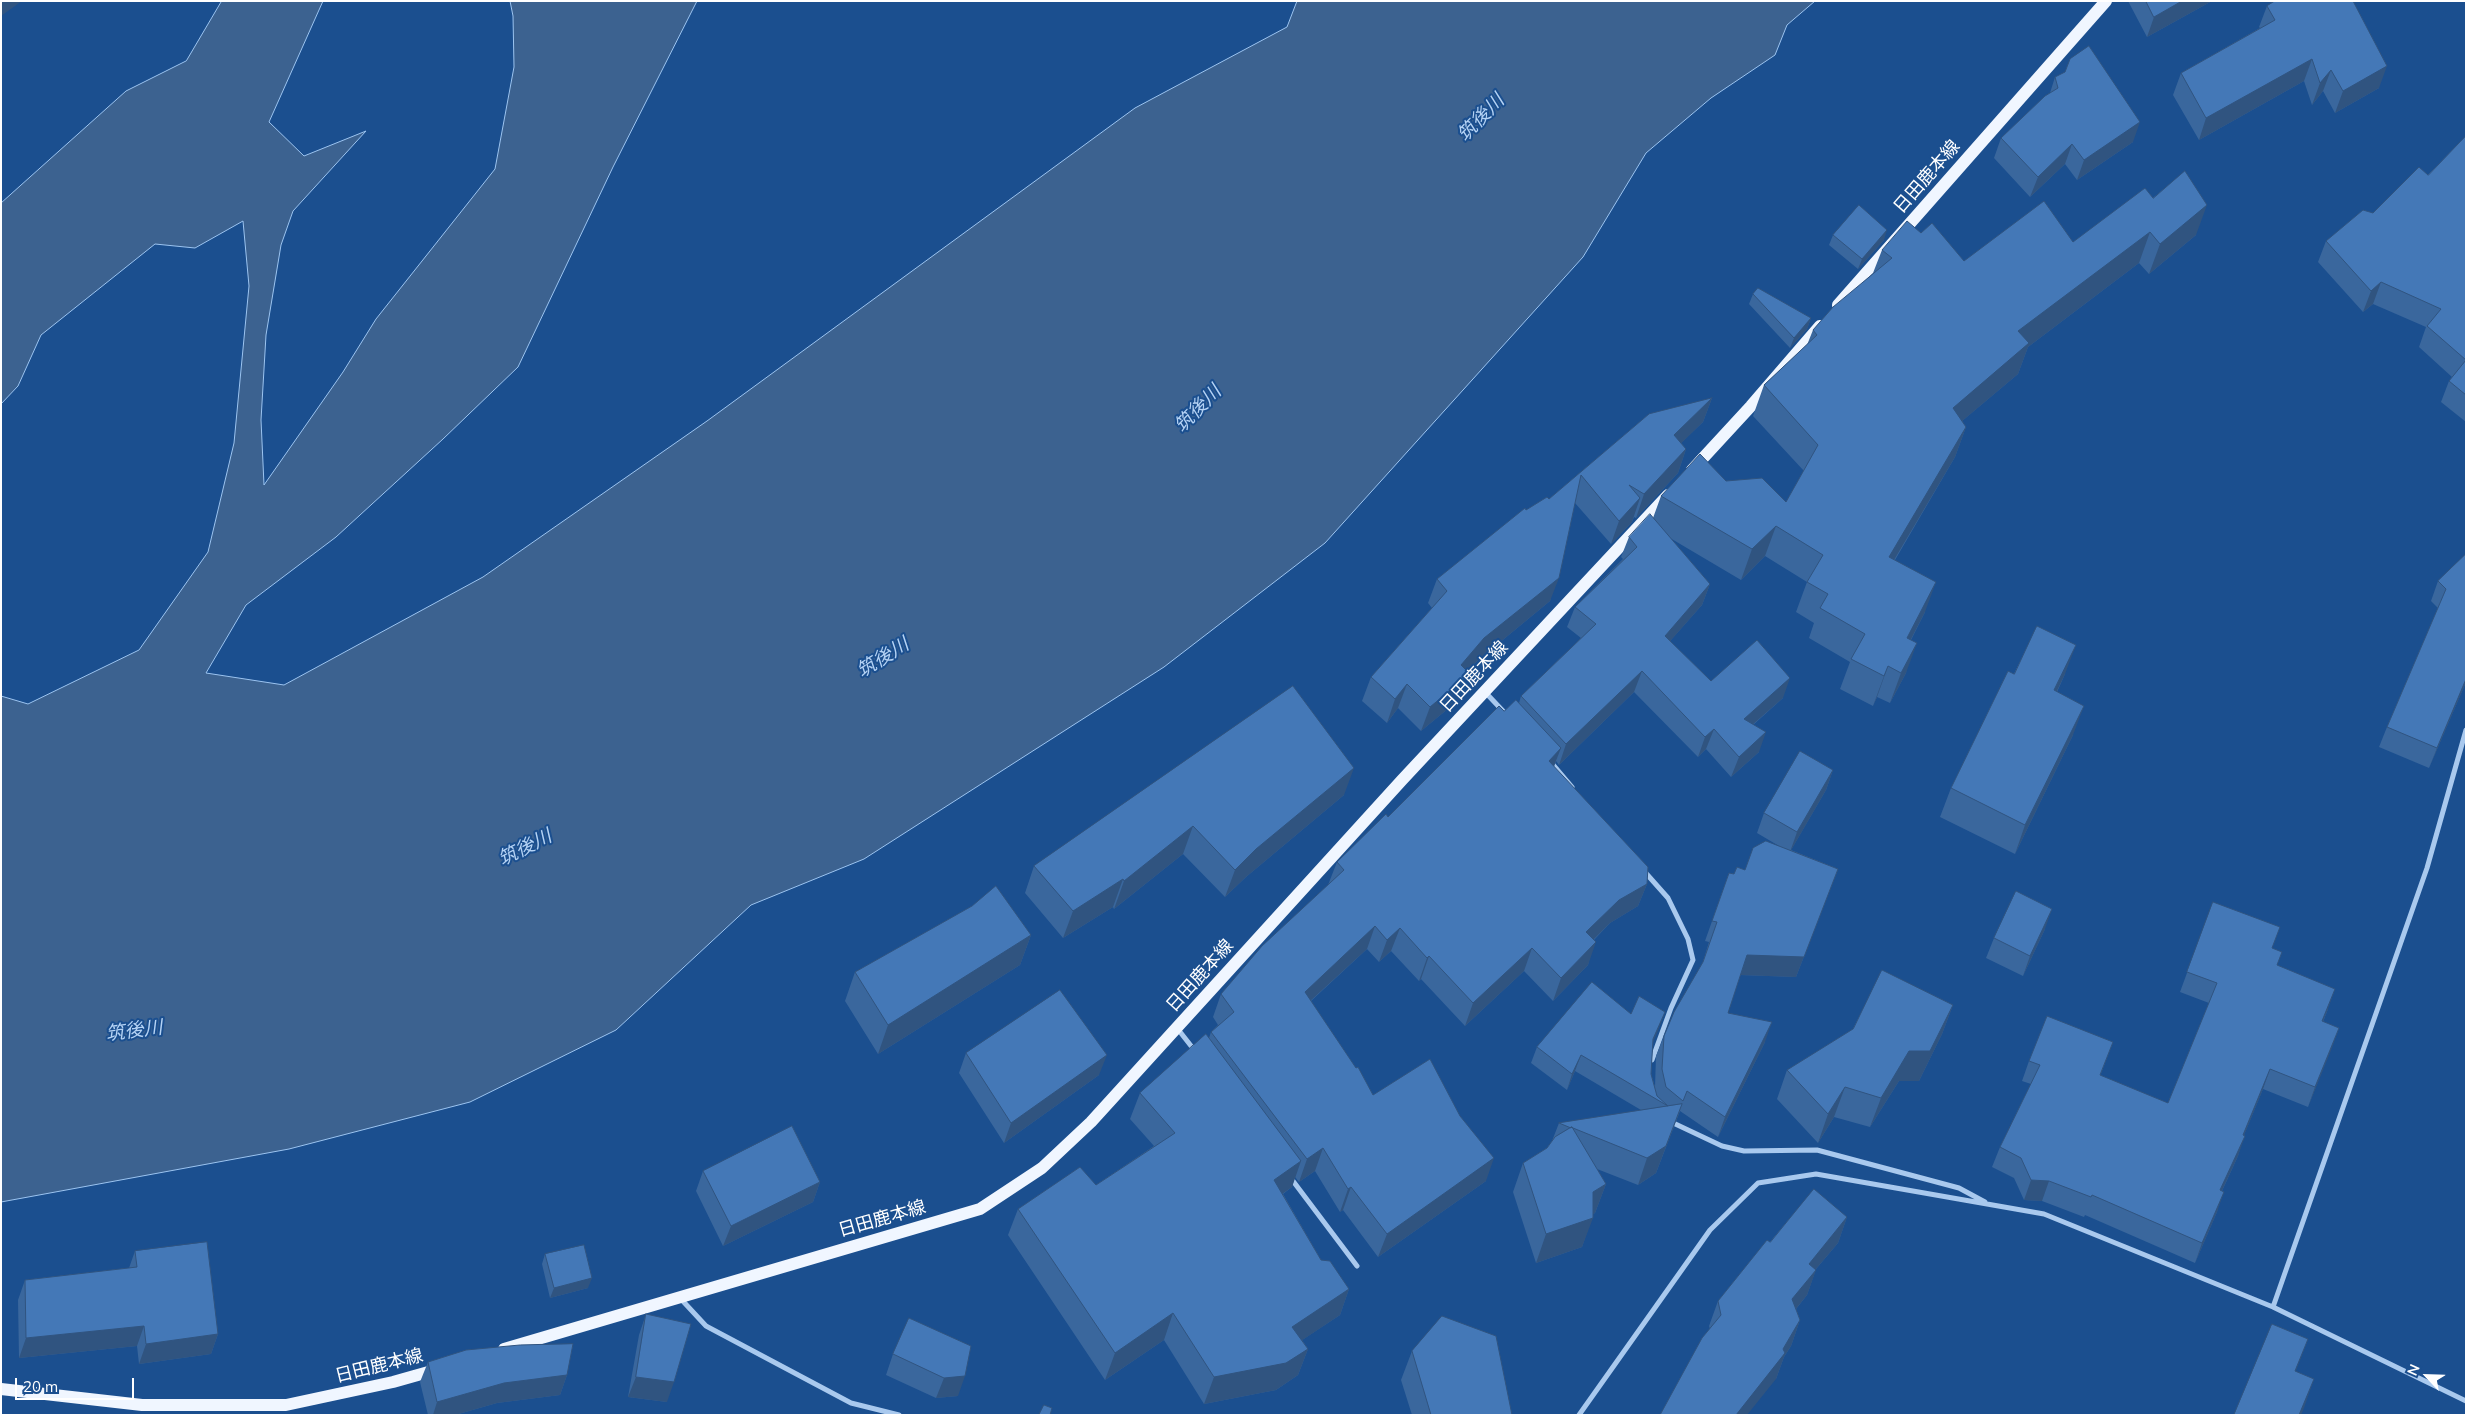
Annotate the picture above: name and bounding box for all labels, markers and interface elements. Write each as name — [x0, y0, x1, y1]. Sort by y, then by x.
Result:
water label: 筑後川 — [1453, 90, 1509, 146]
street label: 日田鹿本線 — [1889, 136, 1965, 218]
water label: 筑後川 — [1170, 381, 1226, 437]
water label: 筑後川 — [853, 633, 913, 683]
street label: 日田鹿本線 — [1435, 637, 1513, 717]
water label: 筑後川 — [494, 825, 556, 871]
street label: 日田鹿本線 — [1162, 935, 1238, 1017]
water label: 筑後川 — [104, 1016, 164, 1046]
street label: 日田鹿本線 — [836, 1196, 928, 1242]
street label: 日田鹿本線 — [333, 1345, 425, 1387]
north arrow — [2402, 1351, 2452, 1401]
text: N — [2403, 1361, 2424, 1378]
scale bar — [18, 1368, 136, 1400]
text: 20 m — [23, 1377, 58, 1396]

